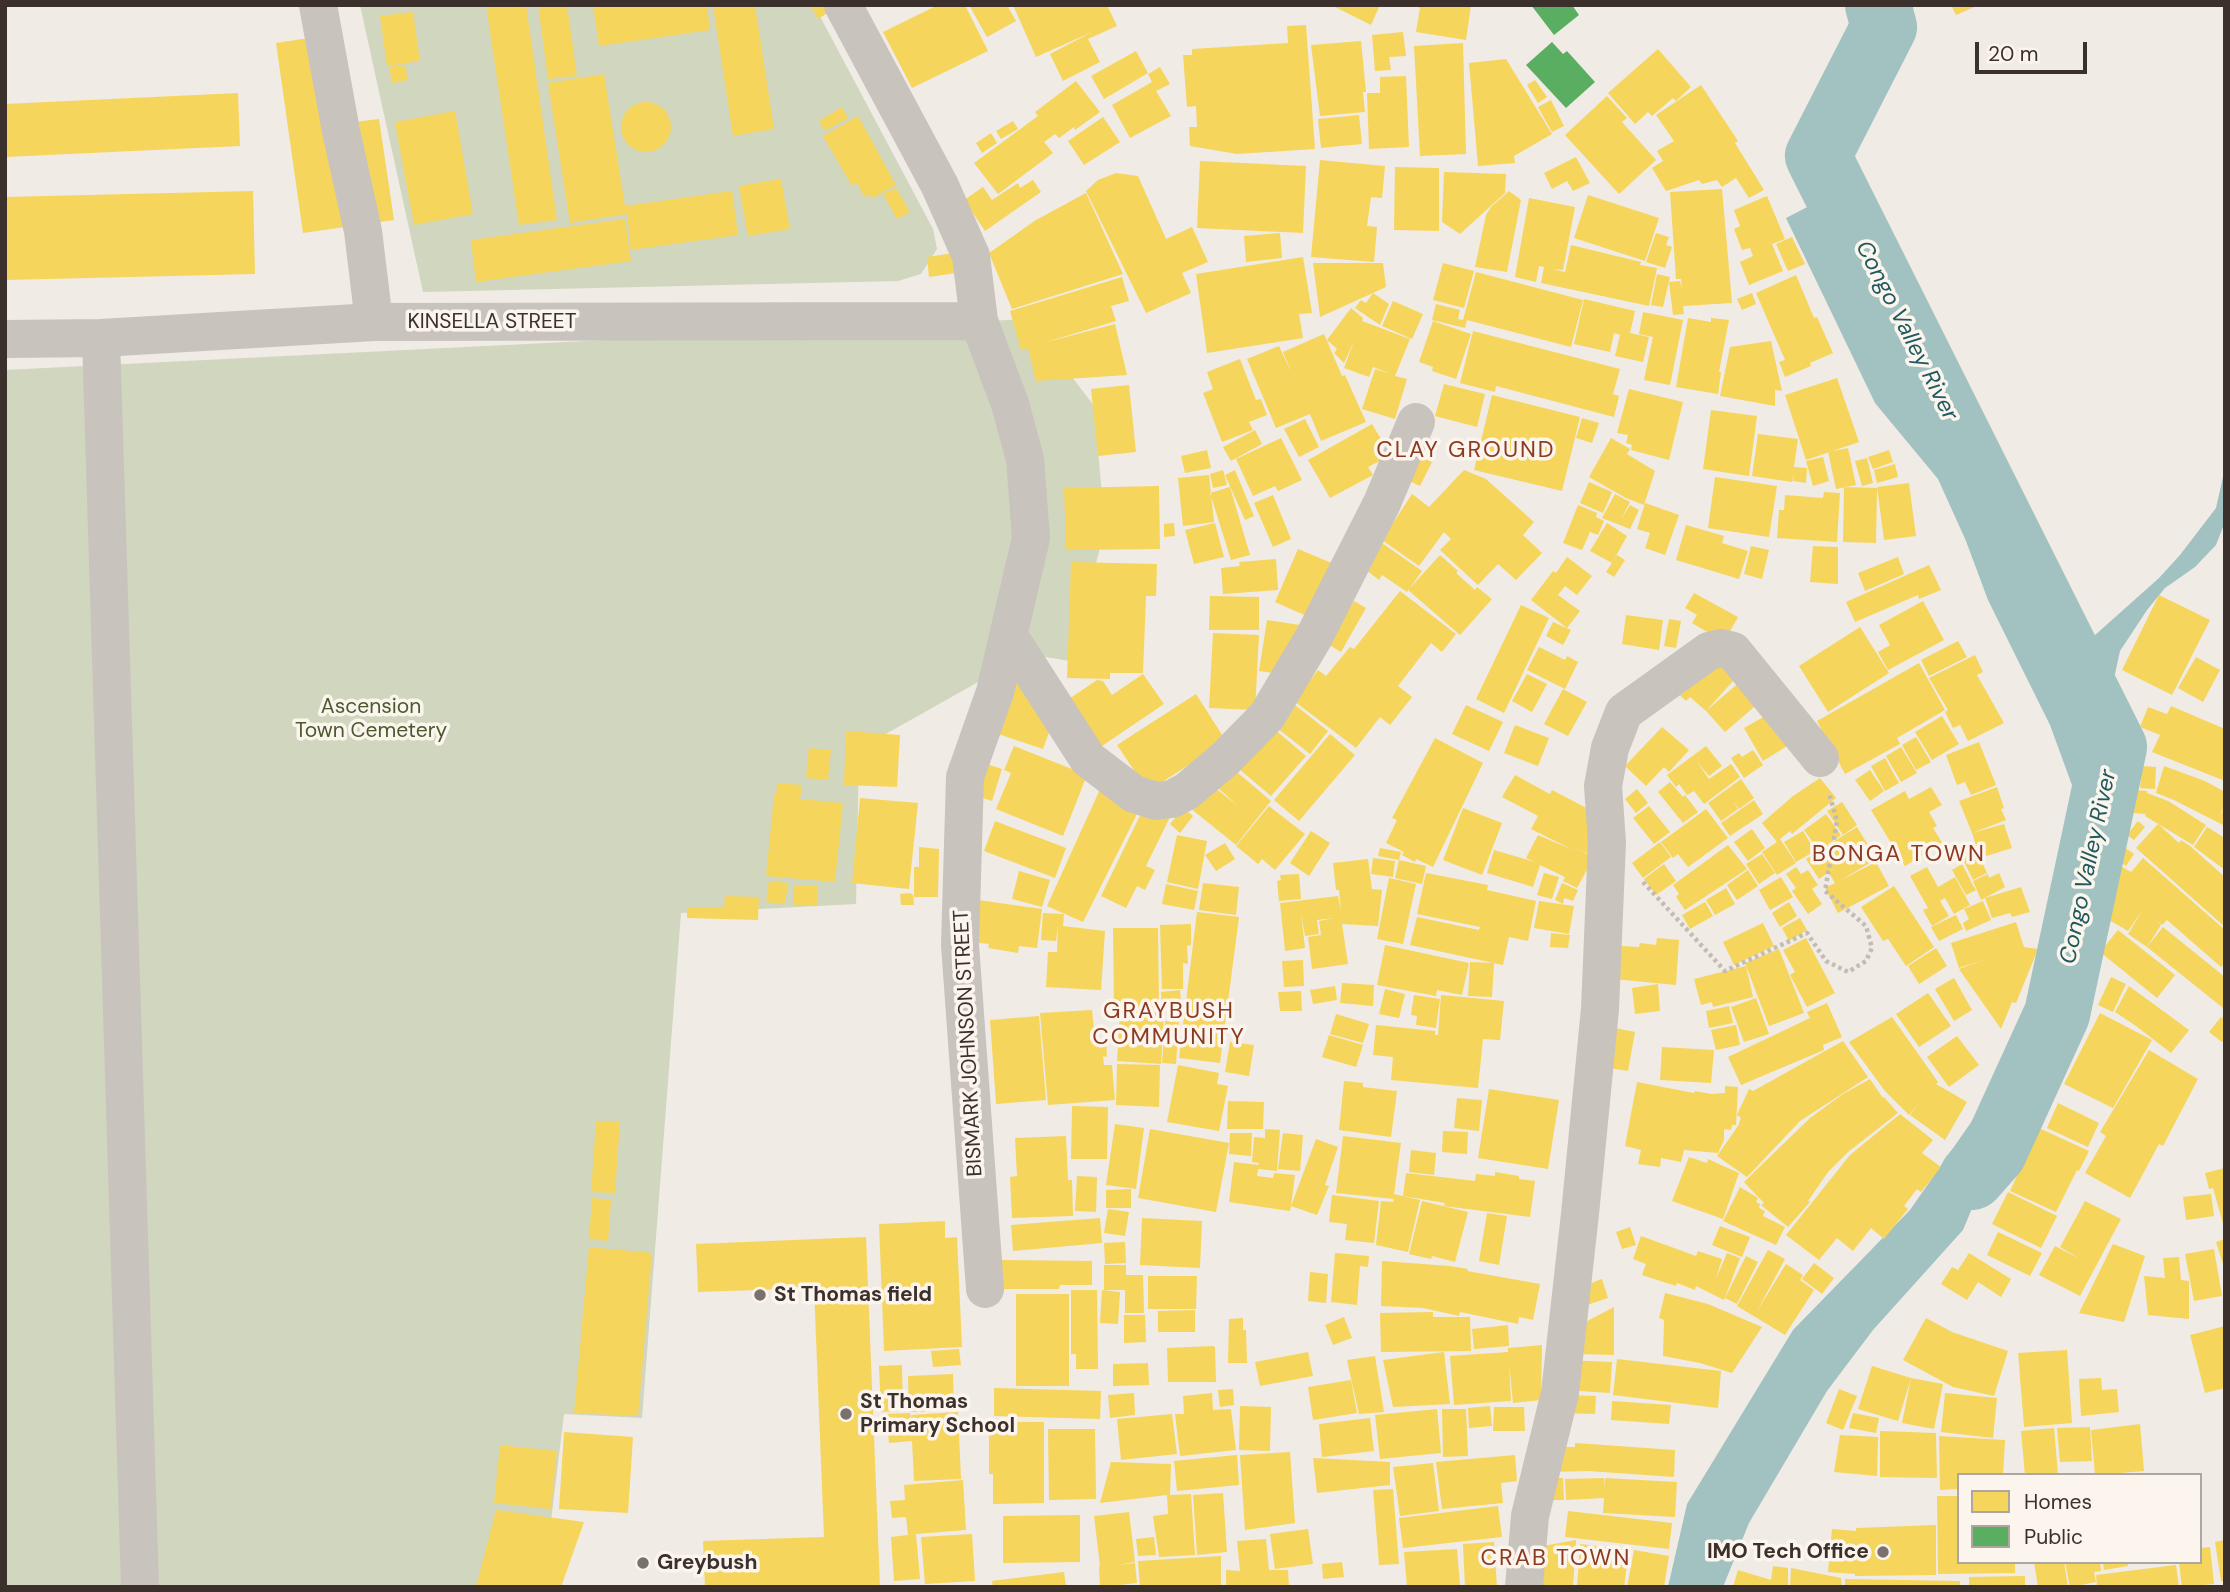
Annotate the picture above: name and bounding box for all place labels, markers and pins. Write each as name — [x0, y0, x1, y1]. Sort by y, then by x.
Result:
place label: St Thomas field — [774, 1282, 932, 1308]
marker: St Thomas field — [752, 1287, 768, 1303]
place label: St Thomas Primary School — [860, 1389, 1015, 1439]
marker: St Thomas Primary School — [838, 1406, 854, 1422]
place label: IMO Tech Office — [1707, 1539, 1869, 1565]
marker: IMO Tech Office — [1875, 1544, 1891, 1560]
place label: Greybush — [657, 1550, 757, 1576]
marker: Greybush — [635, 1555, 651, 1571]

